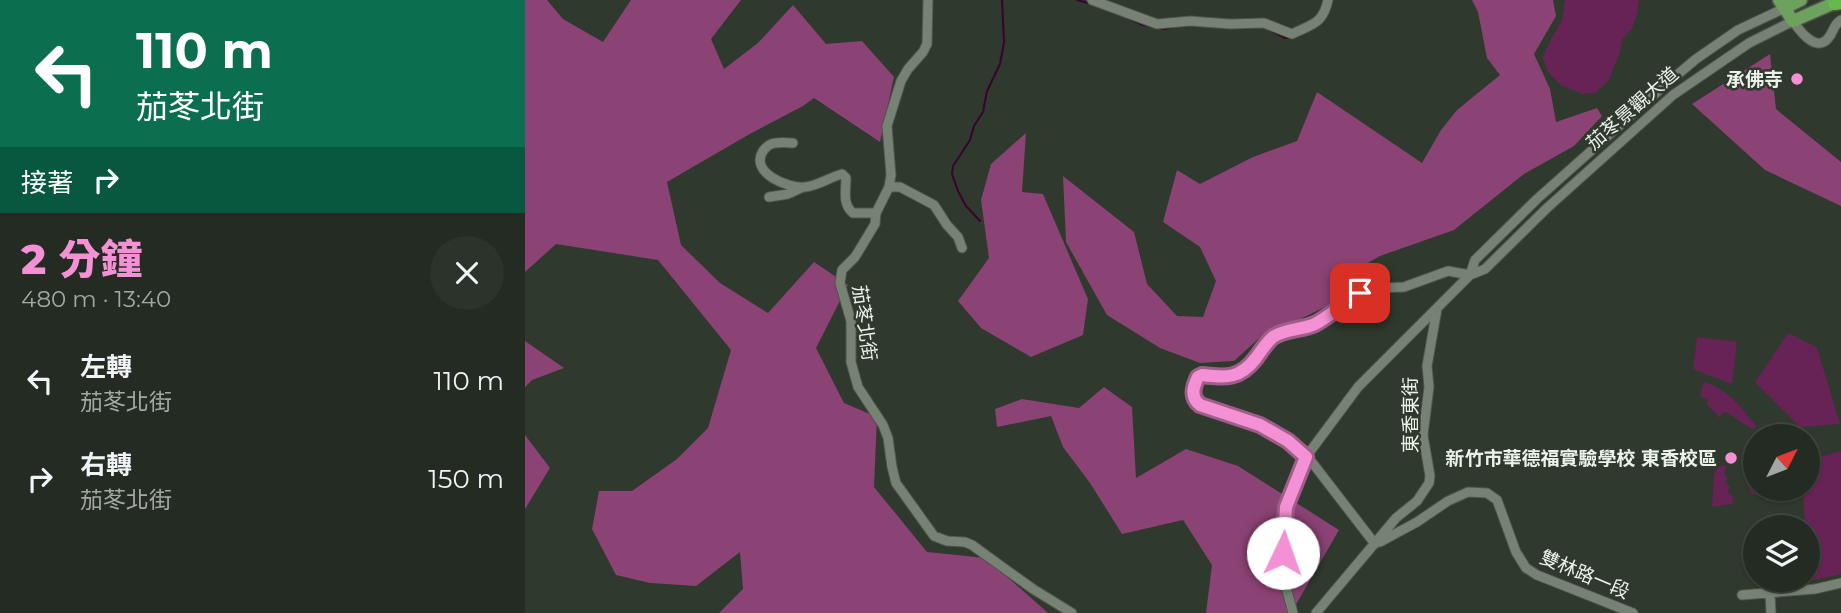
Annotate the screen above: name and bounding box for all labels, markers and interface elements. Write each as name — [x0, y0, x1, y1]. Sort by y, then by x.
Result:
text: 110 m — [136, 21, 273, 80]
icon: left — [21, 28, 112, 119]
street label: 茄苳景觀大道 — [1582, 62, 1683, 154]
place label: 承佛寺 — [1726, 68, 1783, 91]
marker: 承佛寺 — [1789, 71, 1805, 87]
text: 茄苳北街 — [136, 87, 264, 126]
icon: right — [87, 161, 125, 199]
text: 接著 — [21, 167, 73, 199]
text: 2 分鐘 — [21, 233, 142, 285]
button: close — [430, 236, 504, 310]
pin — [1330, 263, 1390, 323]
icon: arrive — [1341, 274, 1379, 312]
street label: 茄苳北街 — [848, 284, 881, 362]
text: 480 m · 13:40 — [21, 285, 171, 313]
text: 左轉 — [80, 351, 132, 383]
icon: left — [21, 362, 59, 400]
text: 110 m — [434, 365, 504, 397]
street label: 東香東街 — [1399, 377, 1422, 453]
text: 茄苳北街 — [80, 388, 172, 416]
north arrow — [1743, 424, 1820, 500]
map controls — [1743, 424, 1820, 592]
place label: 新竹市華德福實驗學校 東香校區 — [1446, 447, 1717, 470]
text: 右轉 — [80, 449, 132, 481]
marker: 新竹市華德福實驗學校 東香校區 — [1723, 450, 1739, 466]
icon: right — [21, 460, 59, 498]
text: 150 m — [428, 463, 504, 495]
text: 茄苳北街 — [80, 486, 172, 514]
button: layers — [1743, 515, 1820, 592]
position arrow — [1246, 516, 1320, 590]
street label: 雙林路一段 — [1537, 545, 1633, 604]

